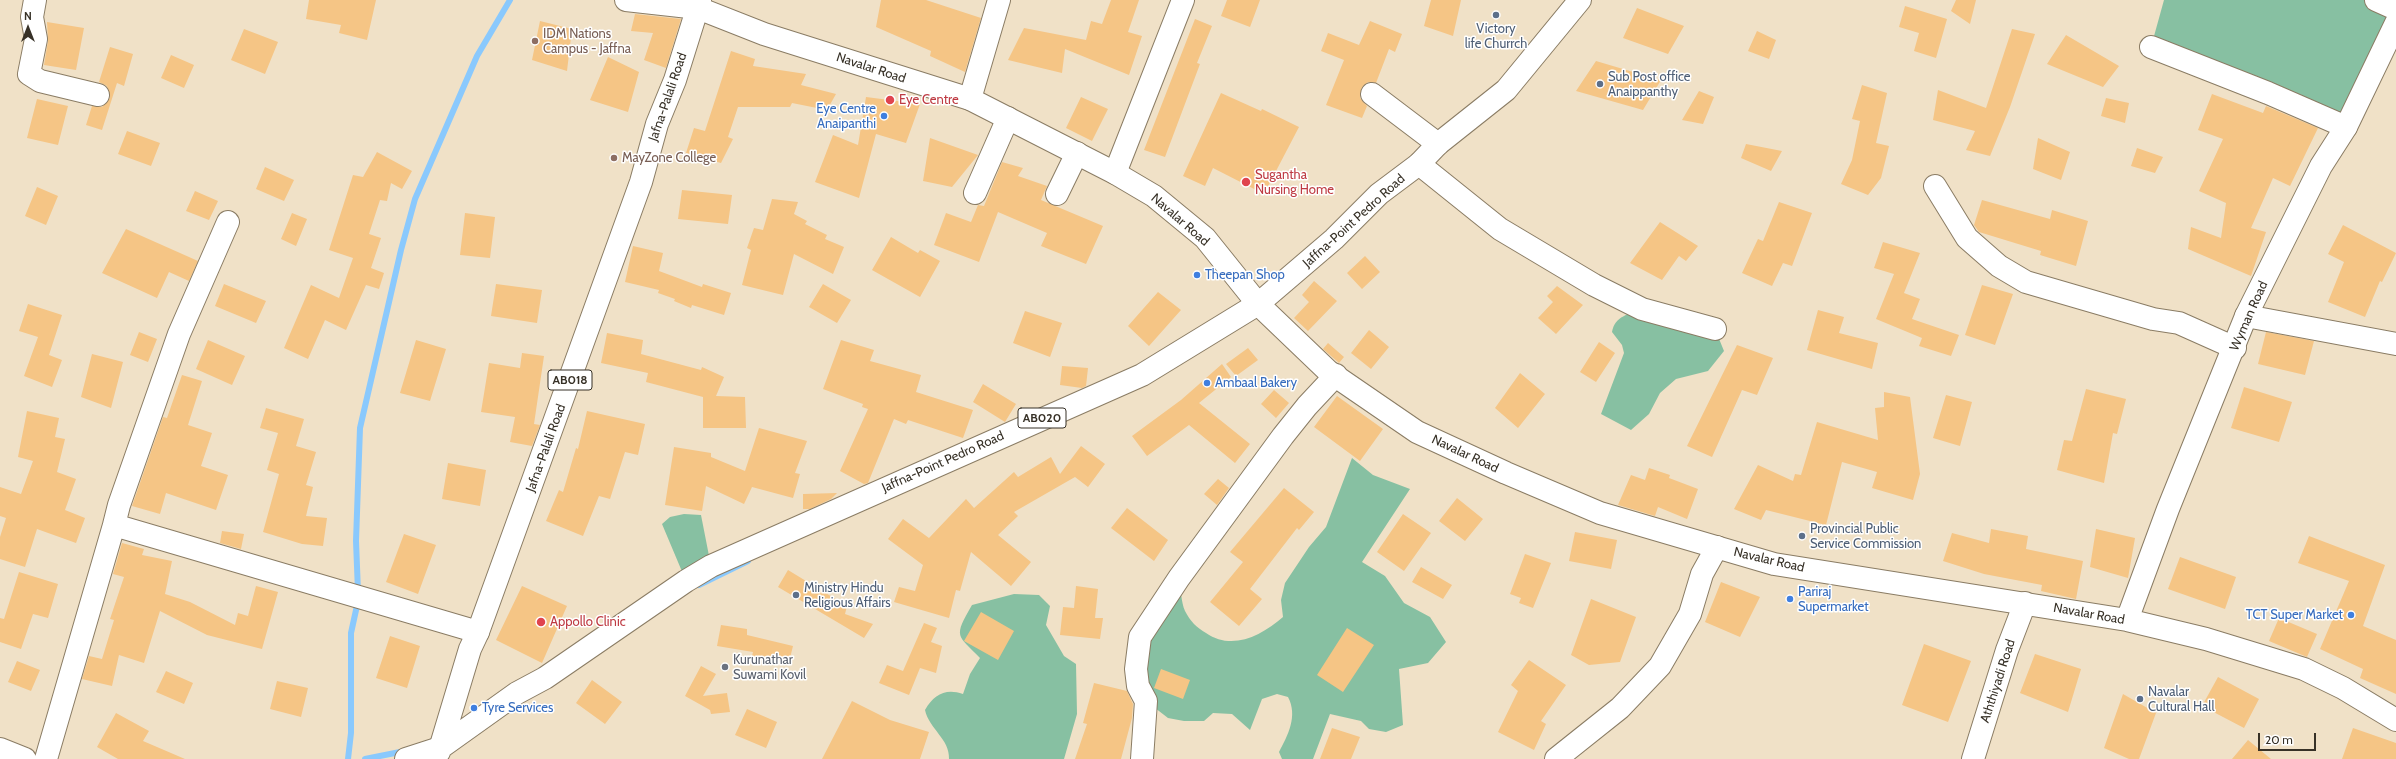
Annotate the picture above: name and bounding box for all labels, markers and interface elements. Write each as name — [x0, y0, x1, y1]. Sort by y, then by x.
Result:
north arrow — [8, 8, 48, 48]
text: N — [24, 9, 32, 23]
marker: Victory life Churrch — [1491, 10, 1501, 20]
place label: Victory life Churrch — [1465, 21, 1527, 52]
place label: IDM Nations Campus - Jaffna — [543, 26, 631, 57]
marker: IDM Nations Campus - Jaffna — [530, 36, 540, 46]
street label: Navalar Road — [834, 49, 908, 87]
street label: Jafna-Palali Road — [646, 51, 690, 143]
place label: Sub Post office Anaippanthy — [1608, 69, 1690, 100]
marker: Sub Post office Anaippanthy — [1595, 79, 1605, 89]
place label: Eye Centre — [899, 92, 959, 108]
marker: Eye Centre — [884, 94, 896, 106]
place label: Eye Centre Anaipanthi — [816, 101, 876, 132]
marker: Eye Centre Anaipanthi — [879, 111, 889, 121]
place label: MayZone College — [622, 150, 716, 166]
marker: MayZone College — [609, 153, 619, 163]
place label: Sugantha Nursing Home — [1255, 167, 1334, 198]
street label: Jaffna-Point Pedro Road — [1300, 171, 1408, 271]
marker: Sugantha Nursing Home — [1240, 176, 1252, 188]
street label: Navalar Road — [1148, 190, 1212, 250]
place label: Theepan Shop — [1205, 267, 1285, 283]
marker: Theepan Shop — [1192, 270, 1202, 280]
street label: Wyman Road — [2227, 279, 2271, 353]
road number: AB018 — [548, 370, 592, 390]
place label: Ambaal Bakery — [1215, 375, 1297, 391]
marker: Ambaal Bakery — [1202, 378, 1212, 388]
street label: Jafna-Palali Road — [523, 402, 569, 494]
road number: AB020 — [1018, 408, 1066, 428]
street label: Jaffna-Point Pedro Road — [880, 428, 1006, 496]
street label: Navalar Road — [1429, 432, 1501, 476]
place label: Provincial Public Service Commission — [1810, 521, 1921, 552]
marker: Provincial Public Service Commission — [1797, 531, 1807, 541]
street label: Navalar Road — [1732, 544, 1806, 576]
place label: Ministry Hindu Religious Affairs — [804, 580, 891, 611]
place label: Pariraj Supermarket — [1798, 584, 1869, 615]
marker: Ministry Hindu Religious Affairs — [791, 590, 801, 600]
marker: Pariraj Supermarket — [1785, 594, 1795, 604]
street label: Navalar Road — [2052, 600, 2126, 628]
place label: TCT Super Market — [2246, 607, 2343, 623]
marker: TCT Super Market — [2346, 610, 2356, 620]
place label: Appollo Clinic — [550, 614, 626, 630]
marker: Appollo Clinic — [535, 616, 547, 628]
street label: Aththiyadi Road — [1977, 637, 2019, 725]
place label: Kurunathar Suwami Kovil — [733, 652, 806, 683]
marker: Kurunathar Suwami Kovil — [720, 662, 730, 672]
place label: Navalar Cultural Hall — [2148, 684, 2214, 715]
marker: Navalar Cultural Hall — [2135, 694, 2145, 704]
place label: Tyre Services — [482, 700, 553, 716]
marker: Tyre Services — [469, 703, 479, 713]
scale bar — [2260, 725, 2318, 751]
text: 20 m — [2265, 732, 2293, 747]

